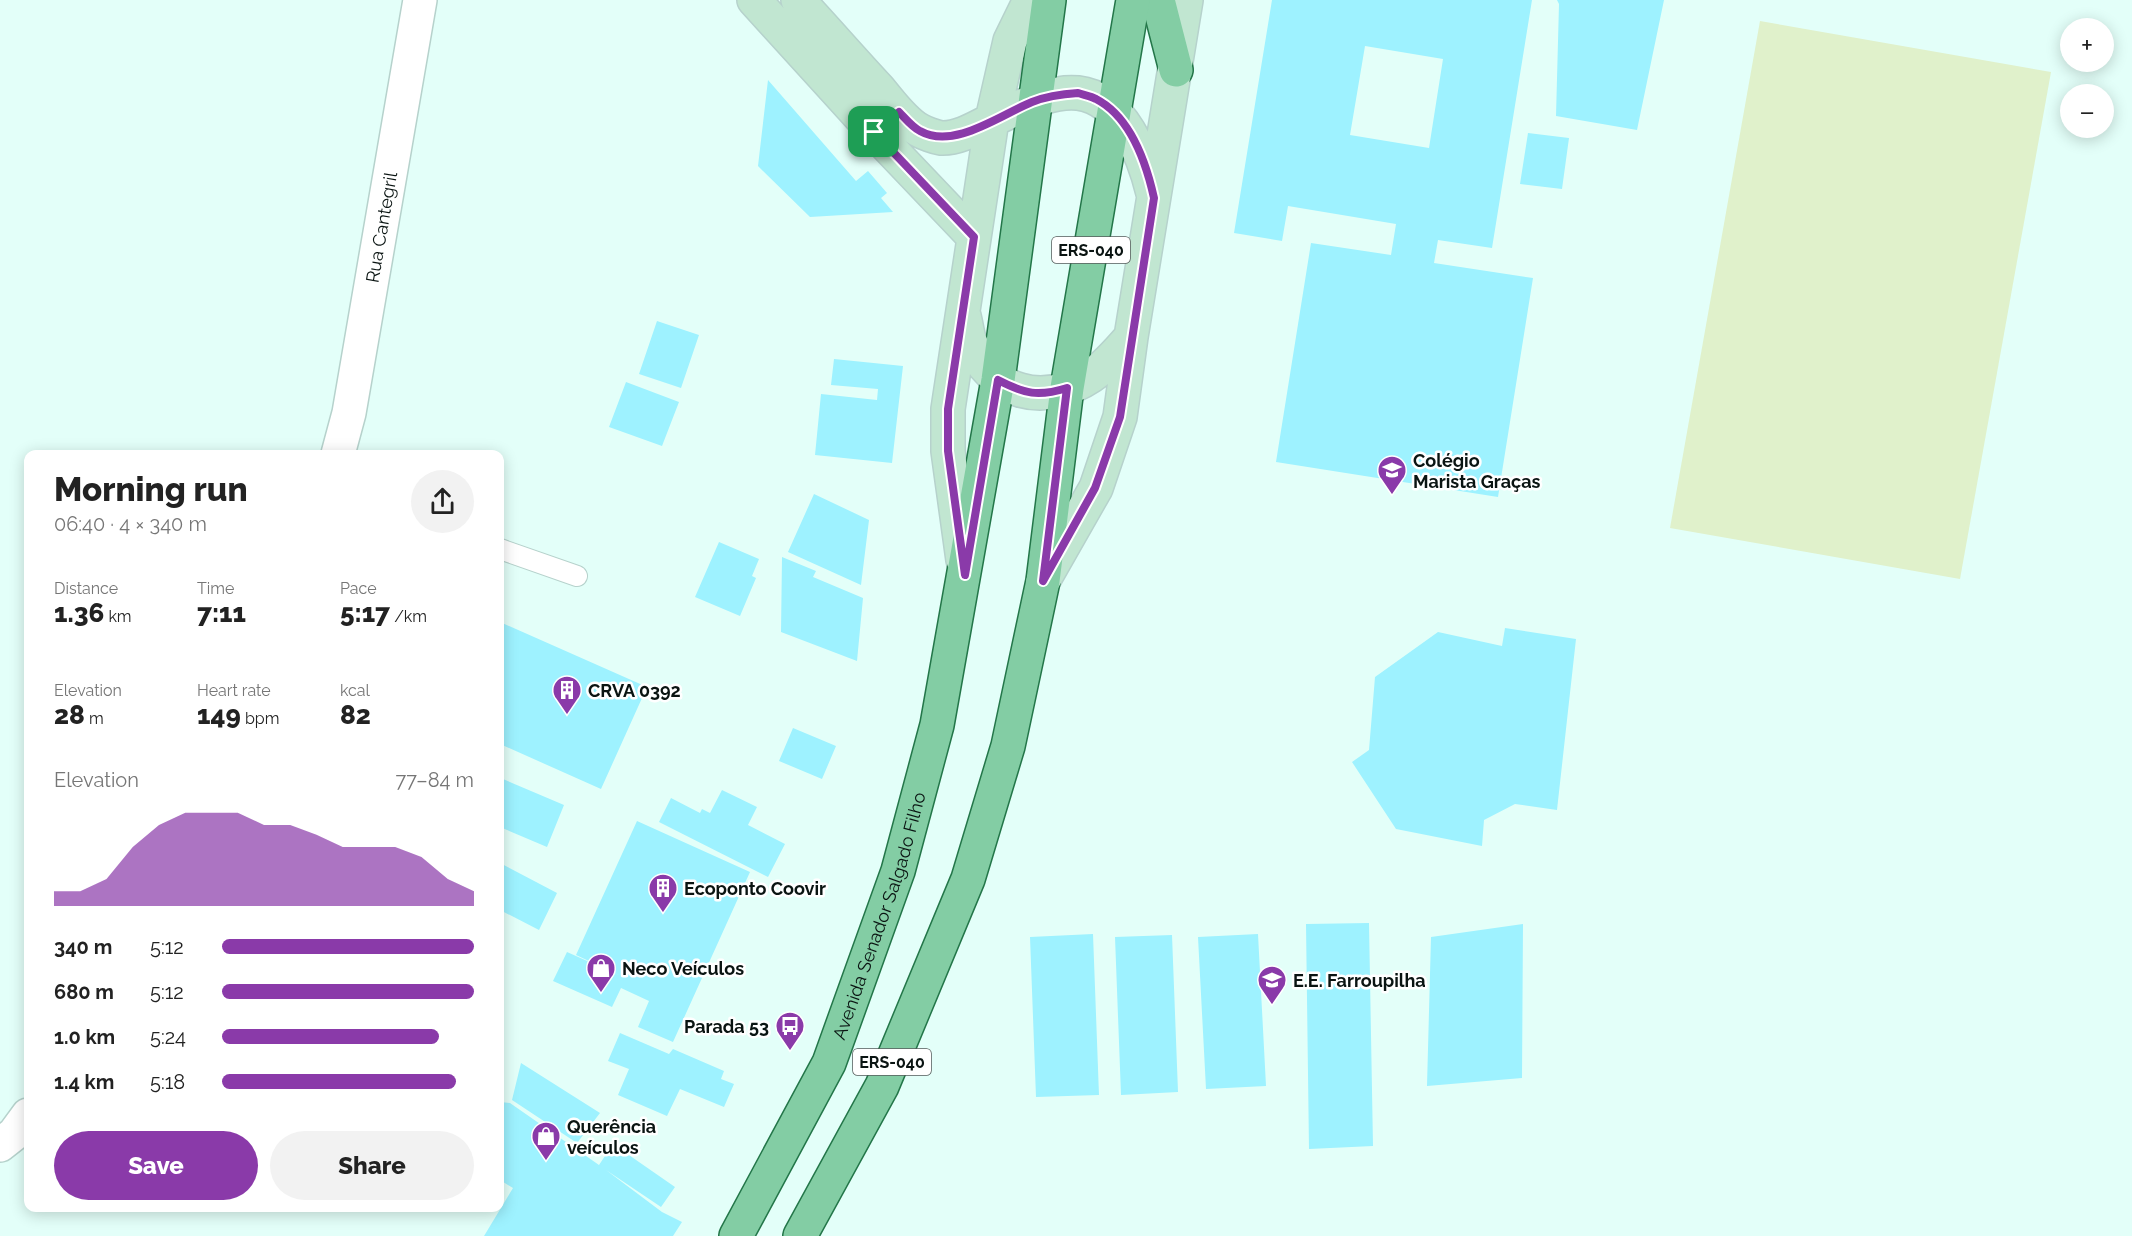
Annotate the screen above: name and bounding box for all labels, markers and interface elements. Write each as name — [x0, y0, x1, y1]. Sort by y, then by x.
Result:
map controls — [2060, 18, 2114, 138]
button: + — [2060, 18, 2114, 72]
button: − — [2060, 84, 2114, 138]
pin — [848, 106, 899, 157]
icon: arrive — [857, 115, 890, 148]
street label: Rua Cantegril — [361, 170, 401, 284]
road number: ERS-040 — [1052, 237, 1130, 263]
place label: Colégio Marista Graças — [1413, 450, 1541, 492]
school or university icon: Colégio Marista Graças — [1376, 454, 1408, 496]
text: Morning run — [54, 470, 248, 509]
button: share — [411, 470, 474, 533]
text: 06:40 · 4 × 340 m — [54, 512, 207, 536]
text: Distance — [54, 579, 118, 598]
text: Time — [197, 579, 234, 598]
text: Pace — [340, 579, 377, 598]
text: 1.36 — [54, 598, 104, 628]
text: 7:11 — [197, 598, 246, 628]
text: 5:17 — [340, 598, 390, 628]
text: km — [104, 607, 132, 626]
text: /km — [390, 607, 427, 626]
building icon: CRVA 0392 — [551, 674, 583, 716]
place label: CRVA 0392 — [588, 680, 681, 701]
text: Elevation — [54, 681, 122, 700]
text: Heart rate — [197, 681, 271, 700]
text: kcal — [340, 681, 370, 700]
text: 28 — [54, 700, 85, 730]
text: 149 — [197, 700, 241, 730]
text: 82 — [340, 700, 371, 730]
text: m — [85, 709, 104, 728]
text: bpm — [241, 709, 279, 728]
text: Elevation — [54, 768, 139, 792]
text: 77–84 m — [396, 768, 474, 792]
street label: Avenida Senador Salgado Filho — [828, 789, 929, 1042]
building icon: Ecoponto Coovir — [647, 872, 679, 914]
place label: Ecoponto Coovir — [684, 878, 826, 899]
text: 340 m — [54, 935, 112, 959]
text: 5:12 — [150, 935, 184, 959]
shop icon: Neco Veículos — [585, 952, 617, 994]
place label: Neco Veículos — [622, 958, 744, 979]
school or university icon: E.E. Farroupilha — [1256, 964, 1288, 1006]
place label: E.E. Farroupilha — [1293, 970, 1426, 991]
text: 680 m — [54, 980, 114, 1004]
text: 5:12 — [150, 980, 184, 1004]
bus stop icon: Parada 53 — [774, 1010, 806, 1052]
place label: Parada 53 — [684, 1016, 769, 1037]
text: 1.0 km — [54, 1025, 115, 1049]
text: 5:24 — [150, 1025, 186, 1049]
road number: ERS-040 — [853, 1049, 931, 1075]
text: 1.4 km — [54, 1070, 114, 1094]
text: 5:18 — [150, 1070, 185, 1094]
place label: Querência veículos — [567, 1116, 656, 1158]
shop icon: Querência veículos — [530, 1120, 562, 1162]
button: Save — [54, 1131, 258, 1200]
button: Share — [270, 1131, 474, 1200]

